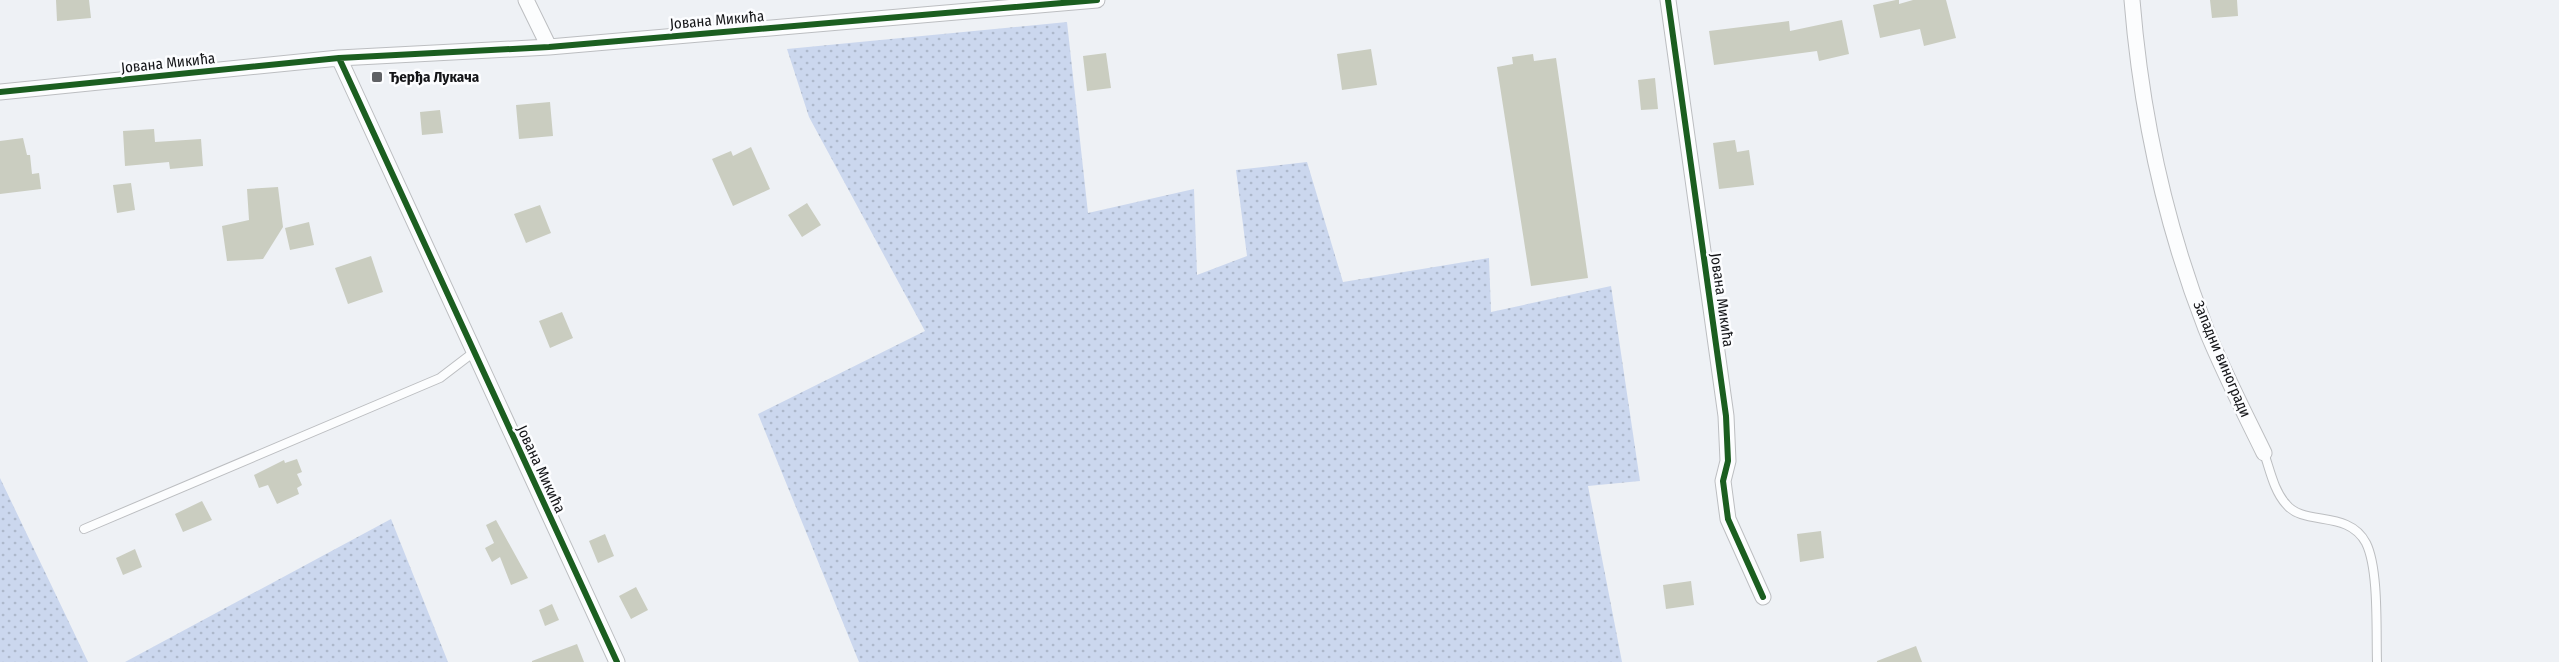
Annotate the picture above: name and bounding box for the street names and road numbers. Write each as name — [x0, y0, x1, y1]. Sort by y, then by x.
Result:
street label: Јована Микића — [669, 7, 765, 33]
street label: Јована Микића — [120, 49, 216, 77]
street label: Јована Микића — [1706, 252, 1738, 348]
street label: Западни виногради — [2189, 298, 2255, 420]
street label: Јована Микића — [513, 422, 569, 516]

